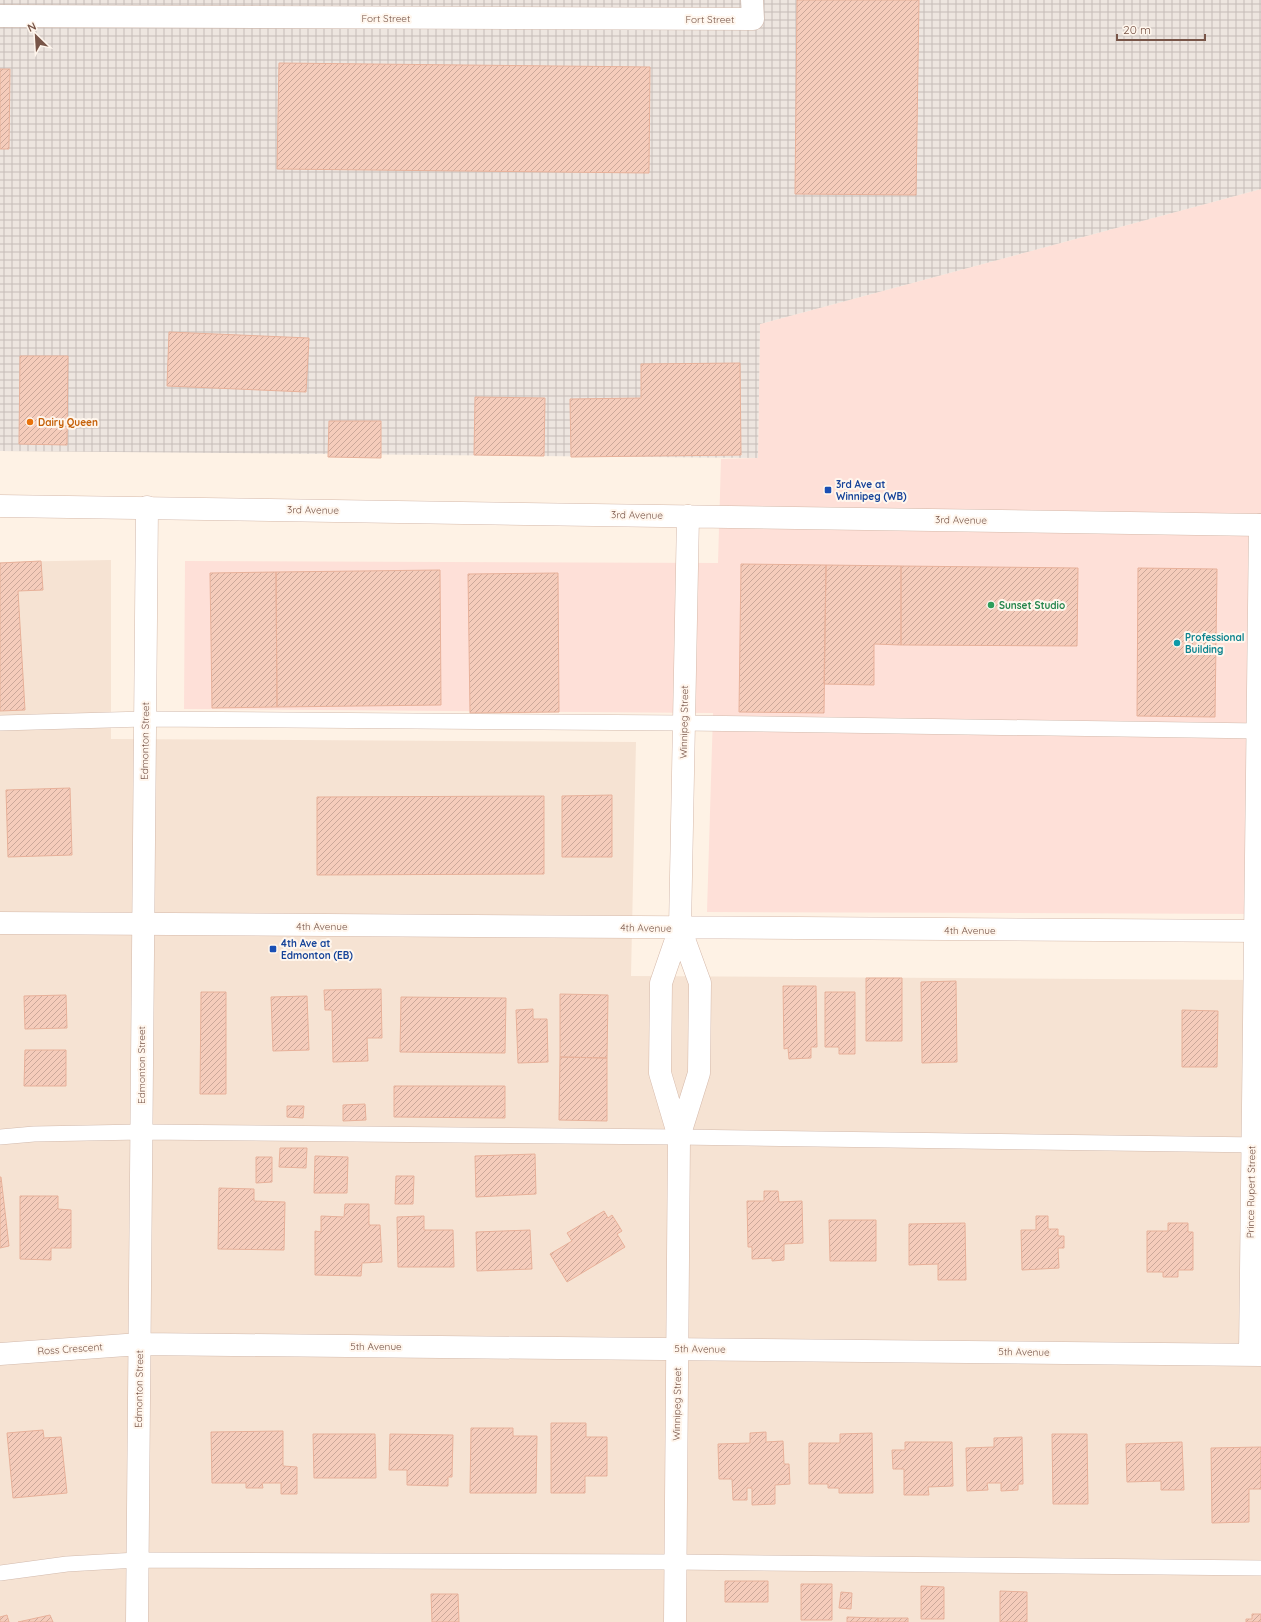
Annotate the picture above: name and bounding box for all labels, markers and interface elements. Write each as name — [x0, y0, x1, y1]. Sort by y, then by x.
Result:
street label: Fort Street — [362, 12, 411, 25]
street label: Fort Street — [686, 13, 735, 26]
north arrow — [16, 16, 56, 56]
scale bar — [1117, 16, 1205, 42]
text: N — [25, 19, 38, 35]
text: 20 m — [1123, 22, 1151, 37]
place label: Dairy Queen — [38, 416, 98, 429]
marker: Dairy Queen — [25, 417, 35, 427]
place label: 3rd Ave at Winnipeg (WB) — [836, 478, 907, 503]
marker: 3rd Ave at Winnipeg (WB) — [823, 485, 833, 495]
street label: 3rd Avenue — [287, 503, 339, 517]
street label: 3rd Avenue — [611, 508, 663, 522]
street label: 3rd Avenue — [935, 513, 987, 527]
place label: Sunset Studio — [999, 599, 1065, 612]
marker: Sunset Studio — [986, 600, 996, 610]
place label: Professional Building — [1185, 631, 1245, 656]
marker: Professional Building — [1172, 638, 1182, 648]
street label: Winnipeg Street — [677, 685, 691, 759]
street label: Edmonton Street — [138, 701, 152, 780]
street label: 4th Avenue — [296, 920, 348, 933]
street label: 4th Avenue — [620, 921, 672, 935]
street label: 4th Avenue — [944, 924, 996, 937]
place label: 4th Ave at Edmonton (EB) — [281, 937, 353, 962]
marker: 4th Ave at Edmonton (EB) — [268, 944, 278, 954]
street label: Edmonton Street — [135, 1025, 148, 1104]
street label: Prince Rupert Street — [1244, 1145, 1258, 1238]
street label: Ross Crescent — [37, 1340, 104, 1358]
street label: 5th Avenue — [350, 1340, 402, 1353]
street label: 5th Avenue — [674, 1342, 726, 1356]
street label: 5th Avenue — [998, 1345, 1050, 1359]
street label: Edmonton Street — [132, 1349, 146, 1428]
street label: Winnipeg Street — [670, 1367, 684, 1441]

